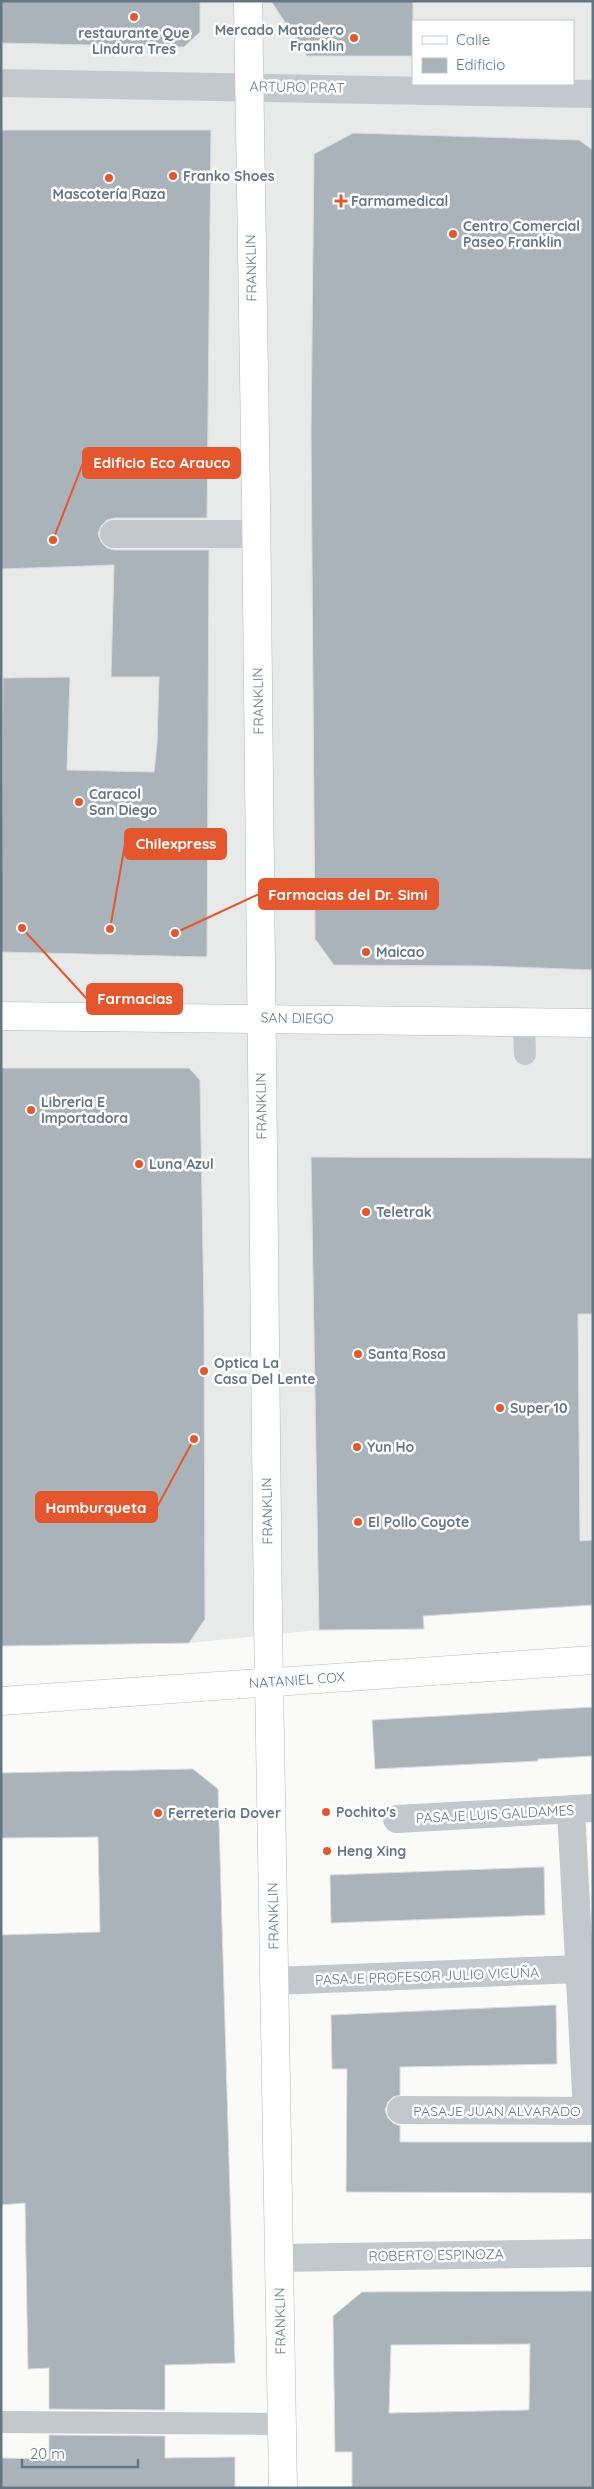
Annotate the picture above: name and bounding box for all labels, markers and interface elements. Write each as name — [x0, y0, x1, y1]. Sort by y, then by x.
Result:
marker: restaurante Que Lindura Tres — [128, 11, 140, 23]
legend — [412, 20, 574, 85]
place label: Mercado Matadero Franklin — [215, 21, 344, 55]
place label: restaurante Que Lindura Tres — [78, 24, 190, 58]
text: Calle — [456, 30, 490, 49]
marker: Mercado Matadero Franklin — [348, 32, 360, 44]
text: Edificio — [456, 55, 505, 74]
street label: ARTURO PRAT — [249, 77, 345, 97]
place label: Franko Shoes — [183, 167, 275, 185]
marker: Franko Shoes — [167, 170, 179, 182]
marker: Mascotería Raza — [103, 172, 115, 184]
place label: Mascotería Raza — [52, 185, 166, 203]
place label: Farmamedical — [351, 192, 448, 210]
marker: Farmamedical — [335, 195, 347, 207]
place label: Centro Comercial Paseo Franklin — [463, 217, 580, 251]
marker: Centro Comercial Paseo Franklin — [447, 228, 459, 240]
street label: FRANKLIN — [241, 234, 261, 302]
callout: Edificio Eco Arauco — [83, 448, 240, 478]
text: Edificio Eco Arauco — [93, 453, 231, 472]
street label: FRANKLIN — [248, 667, 268, 735]
place label: Caracol San Diego — [89, 785, 158, 819]
marker: Caracol San Diego — [73, 796, 85, 808]
callout: Chilexpress — [125, 829, 226, 859]
text: Chilexpress — [136, 834, 216, 853]
callout: Farmacias del Dr. Simi — [259, 879, 438, 909]
text: Farmacias del Dr. Simi — [268, 885, 428, 904]
place label: Maicao — [376, 943, 425, 961]
marker: Maicao — [360, 946, 372, 958]
callout: Farmacias — [87, 984, 182, 1014]
text: Farmacias — [97, 989, 173, 1008]
street label: SAN DIEGO — [260, 1008, 334, 1028]
street label: FRANKLIN — [251, 1072, 271, 1140]
place label: Libreria E Importadora — [41, 1093, 128, 1127]
marker: Libreria E Importadora — [25, 1104, 37, 1116]
place label: Luna Azul — [149, 1155, 214, 1173]
marker: Luna Azul — [133, 1158, 145, 1170]
place label: Teletrak — [376, 1203, 432, 1221]
marker: Teletrak — [360, 1206, 372, 1218]
place label: Santa Rosa — [368, 1345, 446, 1363]
marker: Santa Rosa — [352, 1348, 364, 1360]
place label: Optica La Casa Del Lente — [214, 1354, 316, 1388]
marker: Optica La Casa Del Lente — [198, 1365, 210, 1377]
place label: Super 10 — [510, 1399, 568, 1417]
marker: Super 10 — [494, 1402, 506, 1414]
place label: Yun Ho — [367, 1438, 415, 1456]
marker: Yun Ho — [351, 1441, 363, 1453]
street label: FRANKLIN — [257, 1477, 277, 1545]
callout: Hamburqueta — [36, 1492, 157, 1522]
text: Hamburqueta — [45, 1498, 147, 1517]
place label: El Pollo Coyote — [368, 1513, 469, 1531]
marker: El Pollo Coyote — [352, 1516, 364, 1528]
street label: NATANIEL COX — [248, 1668, 346, 1692]
street label: PASAJE LUIS GALDAMES — [415, 1801, 575, 1827]
place label: Pochito's — [336, 1803, 396, 1821]
place label: Ferreteria Dover — [168, 1804, 281, 1822]
marker: Pochito's — [320, 1806, 332, 1818]
marker: Ferreteria Dover — [152, 1807, 164, 1819]
place label: Heng Xing — [337, 1842, 406, 1860]
marker: Heng Xing — [321, 1845, 333, 1857]
street label: FRANKLIN — [263, 1882, 283, 1950]
street label: PASAJE PROFESOR JULIO VICUÑA — [315, 1963, 539, 1989]
street label: PASAJE JUAN ALVARADO — [413, 2102, 581, 2120]
street label: ROBERTO ESPINOZA — [368, 2245, 504, 2265]
street label: FRANKLIN — [270, 2287, 290, 2355]
scale bar — [22, 2436, 139, 2468]
text: 20 m — [30, 2444, 65, 2463]

